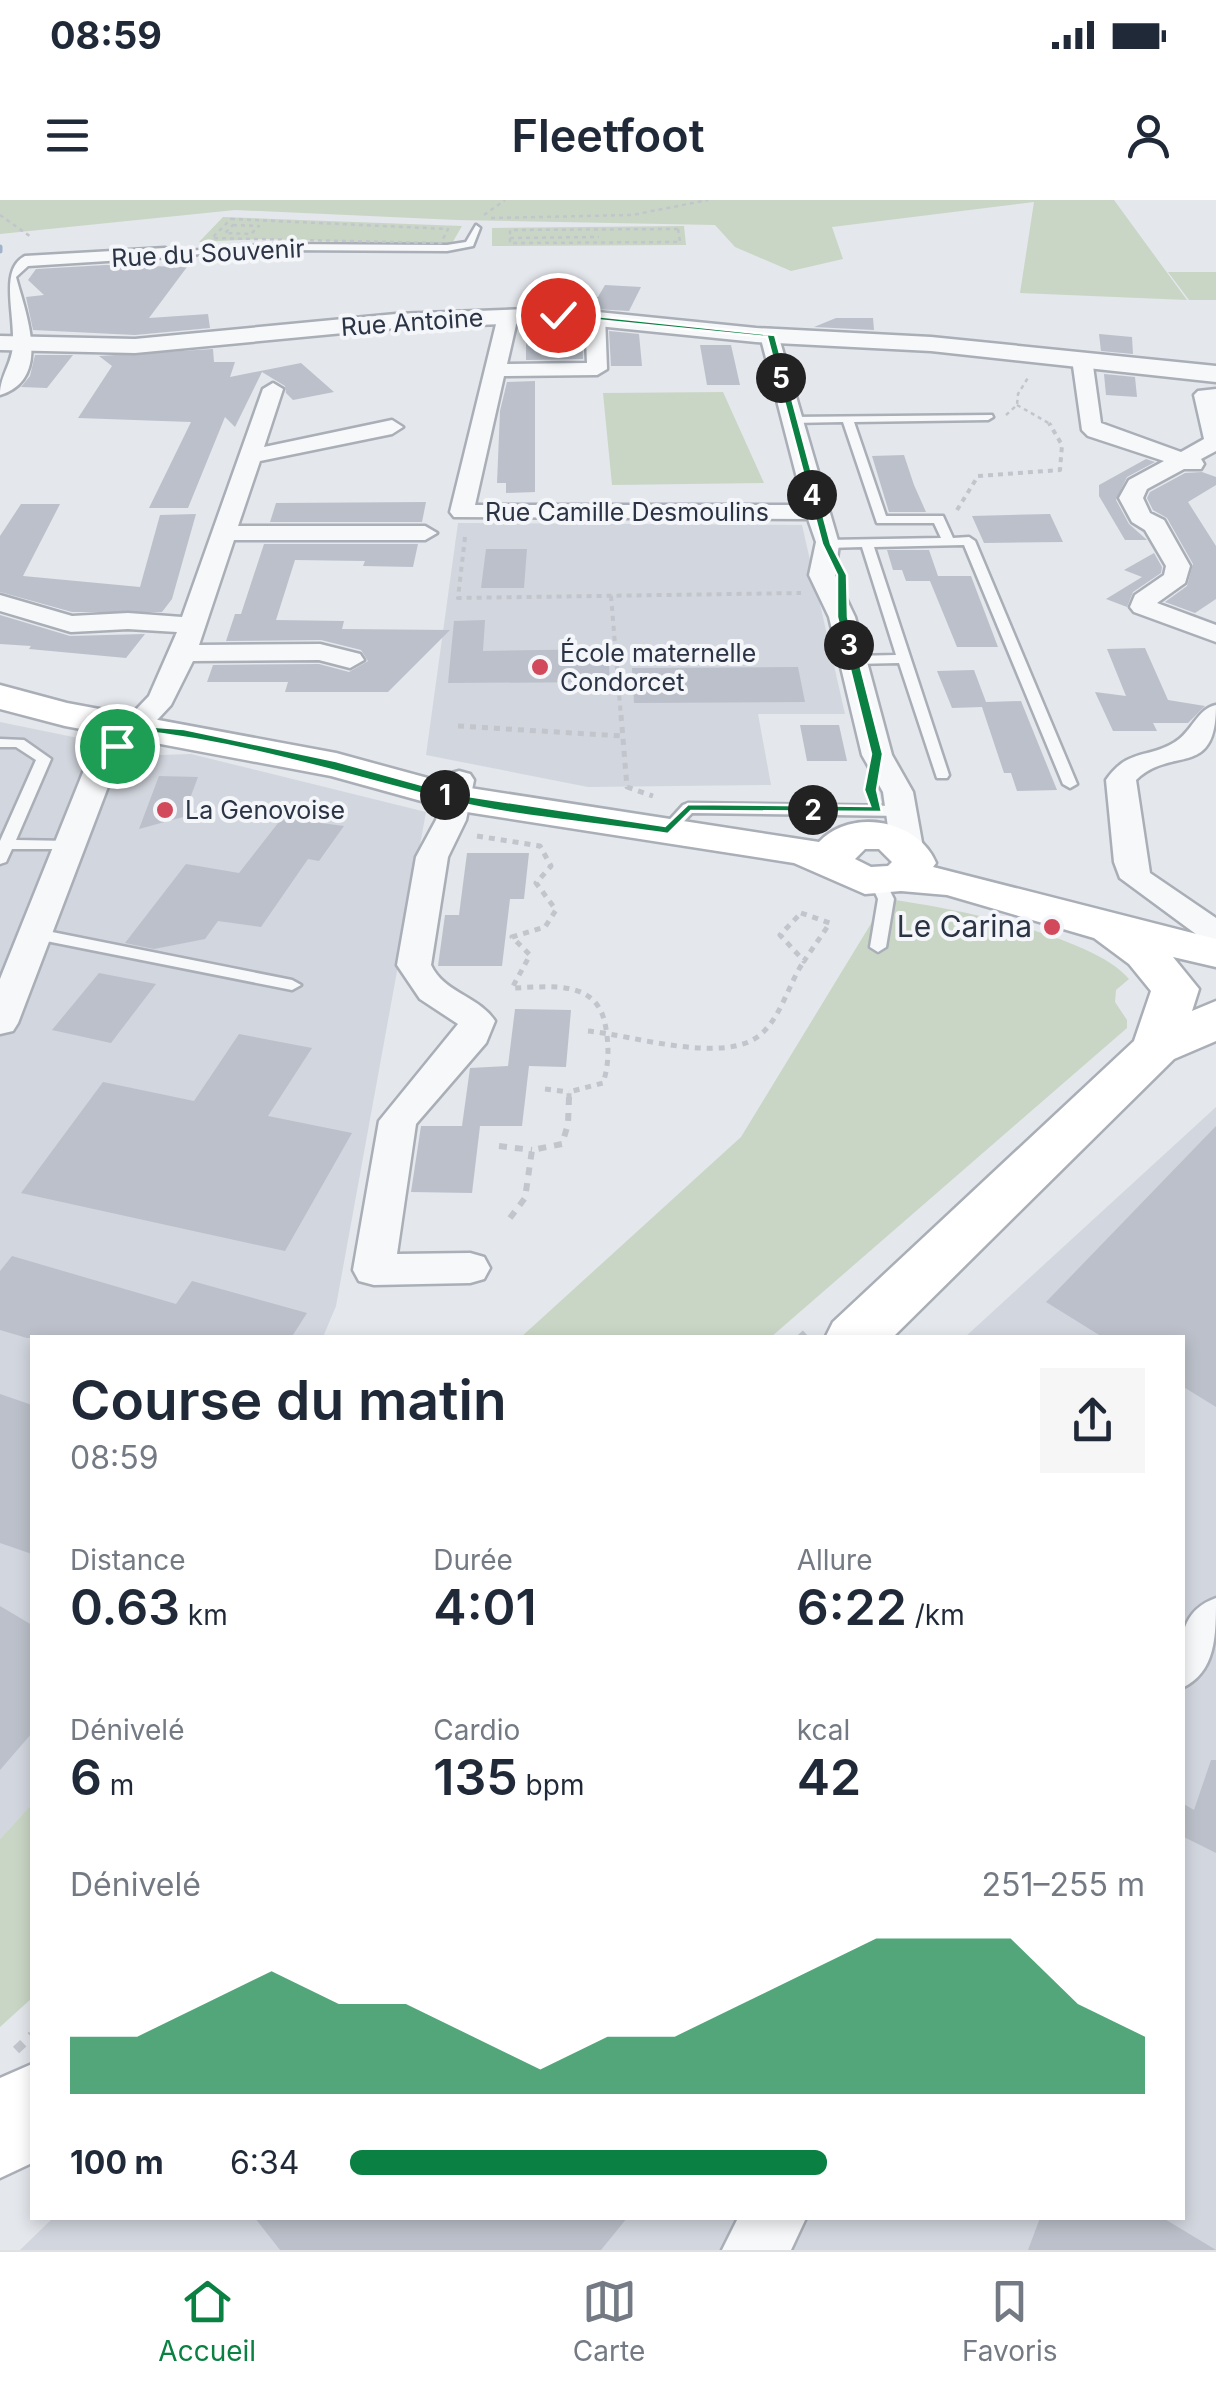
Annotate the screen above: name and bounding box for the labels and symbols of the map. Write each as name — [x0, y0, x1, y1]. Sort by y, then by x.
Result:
street label: Rue du Souvenir — [110, 233, 306, 273]
pin — [516, 273, 601, 358]
street label: Rue Antoine — [340, 302, 484, 342]
pin: 5 — [756, 353, 806, 403]
pin: 4 — [787, 470, 837, 520]
street label: Rue Camille Desmoulins — [485, 497, 769, 527]
pin: 3 — [824, 620, 874, 670]
place label: École maternelle Condorcet — [560, 637, 756, 697]
marker: École maternelle Condorcet — [529, 656, 551, 678]
pin — [75, 704, 160, 789]
pin: 1 — [420, 770, 470, 820]
pin: 2 — [788, 785, 838, 835]
place label: La Genovoise — [185, 795, 345, 825]
marker: La Genovoise — [154, 799, 176, 821]
place label: Le Carina — [897, 908, 1032, 944]
marker: Le Carina — [1041, 916, 1063, 938]

